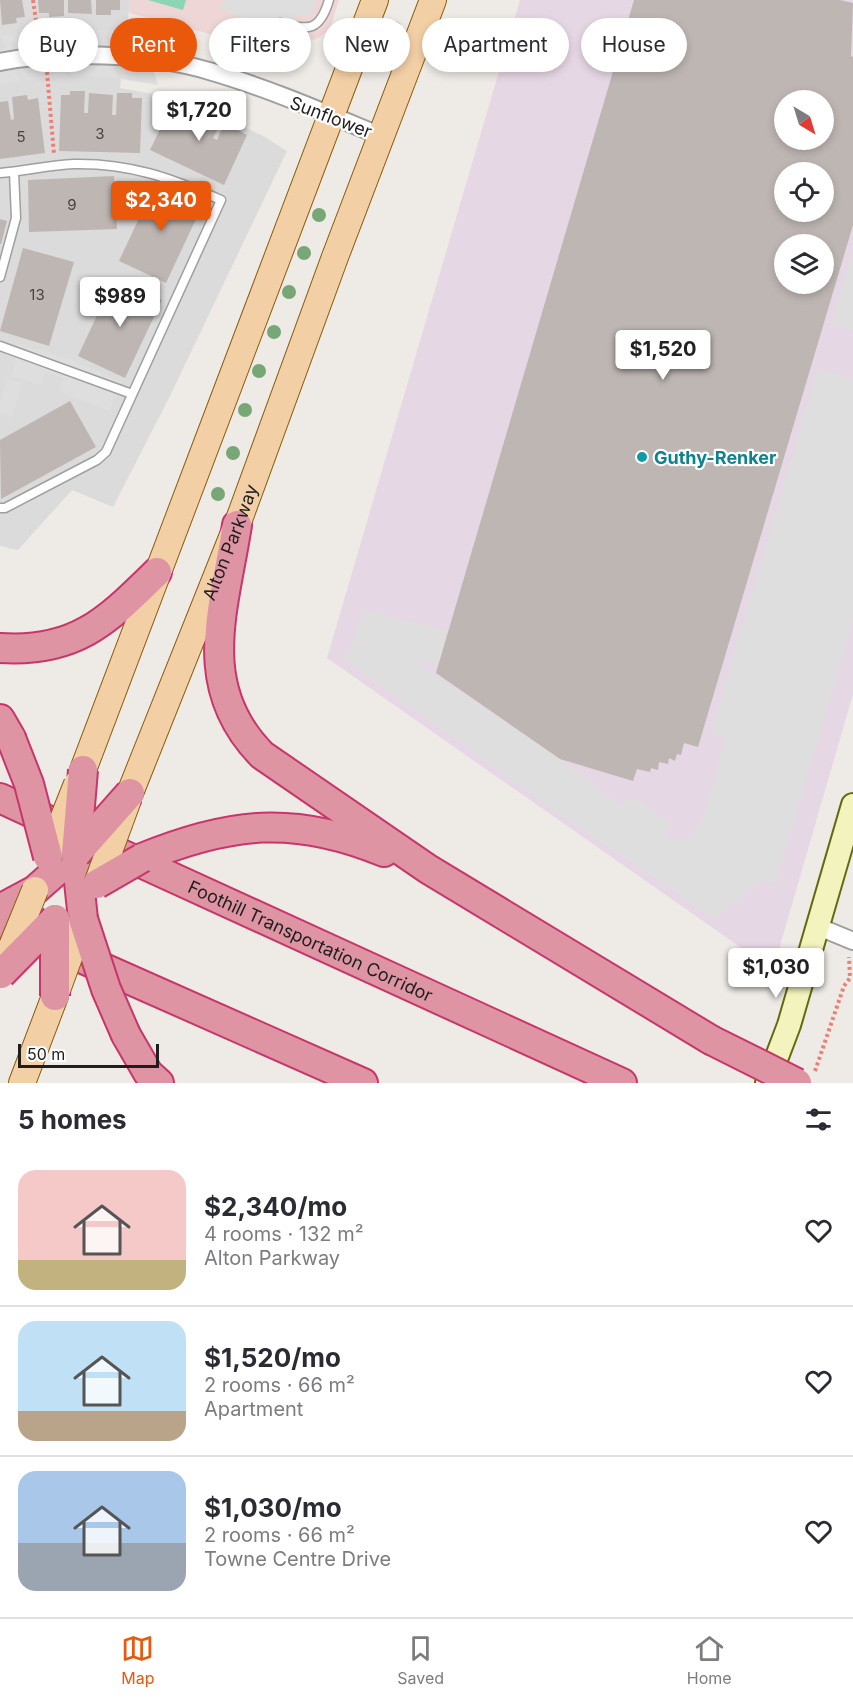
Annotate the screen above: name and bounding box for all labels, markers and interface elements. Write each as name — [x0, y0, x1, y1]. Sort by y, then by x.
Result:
chip: Buy — [18, 18, 98, 72]
chip: Rent — [110, 18, 197, 72]
chip: Filters — [209, 18, 311, 72]
chip: New — [323, 18, 410, 72]
chip: Apartment — [422, 18, 569, 72]
chip: House — [581, 18, 687, 72]
north arrow — [774, 90, 834, 150]
map controls — [774, 90, 834, 294]
pin: $1,720 — [150, 91, 248, 142]
street label: Sunflower — [287, 92, 375, 142]
text: $1,720 — [166, 98, 232, 122]
house number: 3 — [95, 124, 105, 143]
house number: 5 — [16, 127, 26, 146]
button: locate — [774, 162, 834, 222]
pin: $2,340 — [112, 181, 210, 232]
text: $2,340 — [125, 188, 197, 212]
house number: 9 — [67, 195, 77, 214]
button: layers — [774, 234, 834, 294]
pin: $989 — [84, 277, 156, 328]
text: $989 — [94, 284, 146, 308]
house number: 13 — [29, 285, 45, 304]
pin: $1,520 — [614, 330, 712, 381]
text: $1,520 — [629, 337, 697, 361]
place label: Guthy-Renker — [654, 447, 776, 468]
marker: Guthy-Renker — [635, 450, 649, 464]
street label: Alton Parkway — [198, 481, 262, 603]
street label: Foothill Transportation Corridor — [185, 876, 437, 1006]
pin: $1,030 — [727, 948, 825, 999]
text: $1,030 — [742, 955, 810, 979]
scale bar — [18, 1041, 159, 1068]
text: 50 m — [27, 1044, 65, 1064]
icon: filters — [802, 1103, 835, 1136]
text: 5 homes — [18, 1104, 127, 1135]
text: $2,340/mo — [204, 1191, 347, 1222]
icon: home — [66, 1194, 138, 1266]
icon: heart — [802, 1214, 835, 1247]
text: 4 rooms · 132 m² — [204, 1222, 363, 1246]
text: Alton Parkway — [204, 1246, 340, 1270]
text: $1,520/mo — [204, 1342, 341, 1373]
icon: home — [66, 1345, 138, 1417]
icon: heart — [802, 1365, 835, 1398]
text: 2 rooms · 66 m² — [204, 1373, 355, 1397]
text: Apartment — [204, 1397, 303, 1421]
text: $1,030/mo — [204, 1492, 342, 1523]
icon: home — [66, 1495, 138, 1567]
icon: heart — [802, 1515, 835, 1548]
text: 2 rooms · 66 m² — [204, 1523, 355, 1547]
text: Towne Centre Drive — [204, 1547, 391, 1571]
tab: Map — [121, 1632, 155, 1688]
tab: Saved — [397, 1632, 444, 1688]
tab: Home — [687, 1632, 732, 1688]

